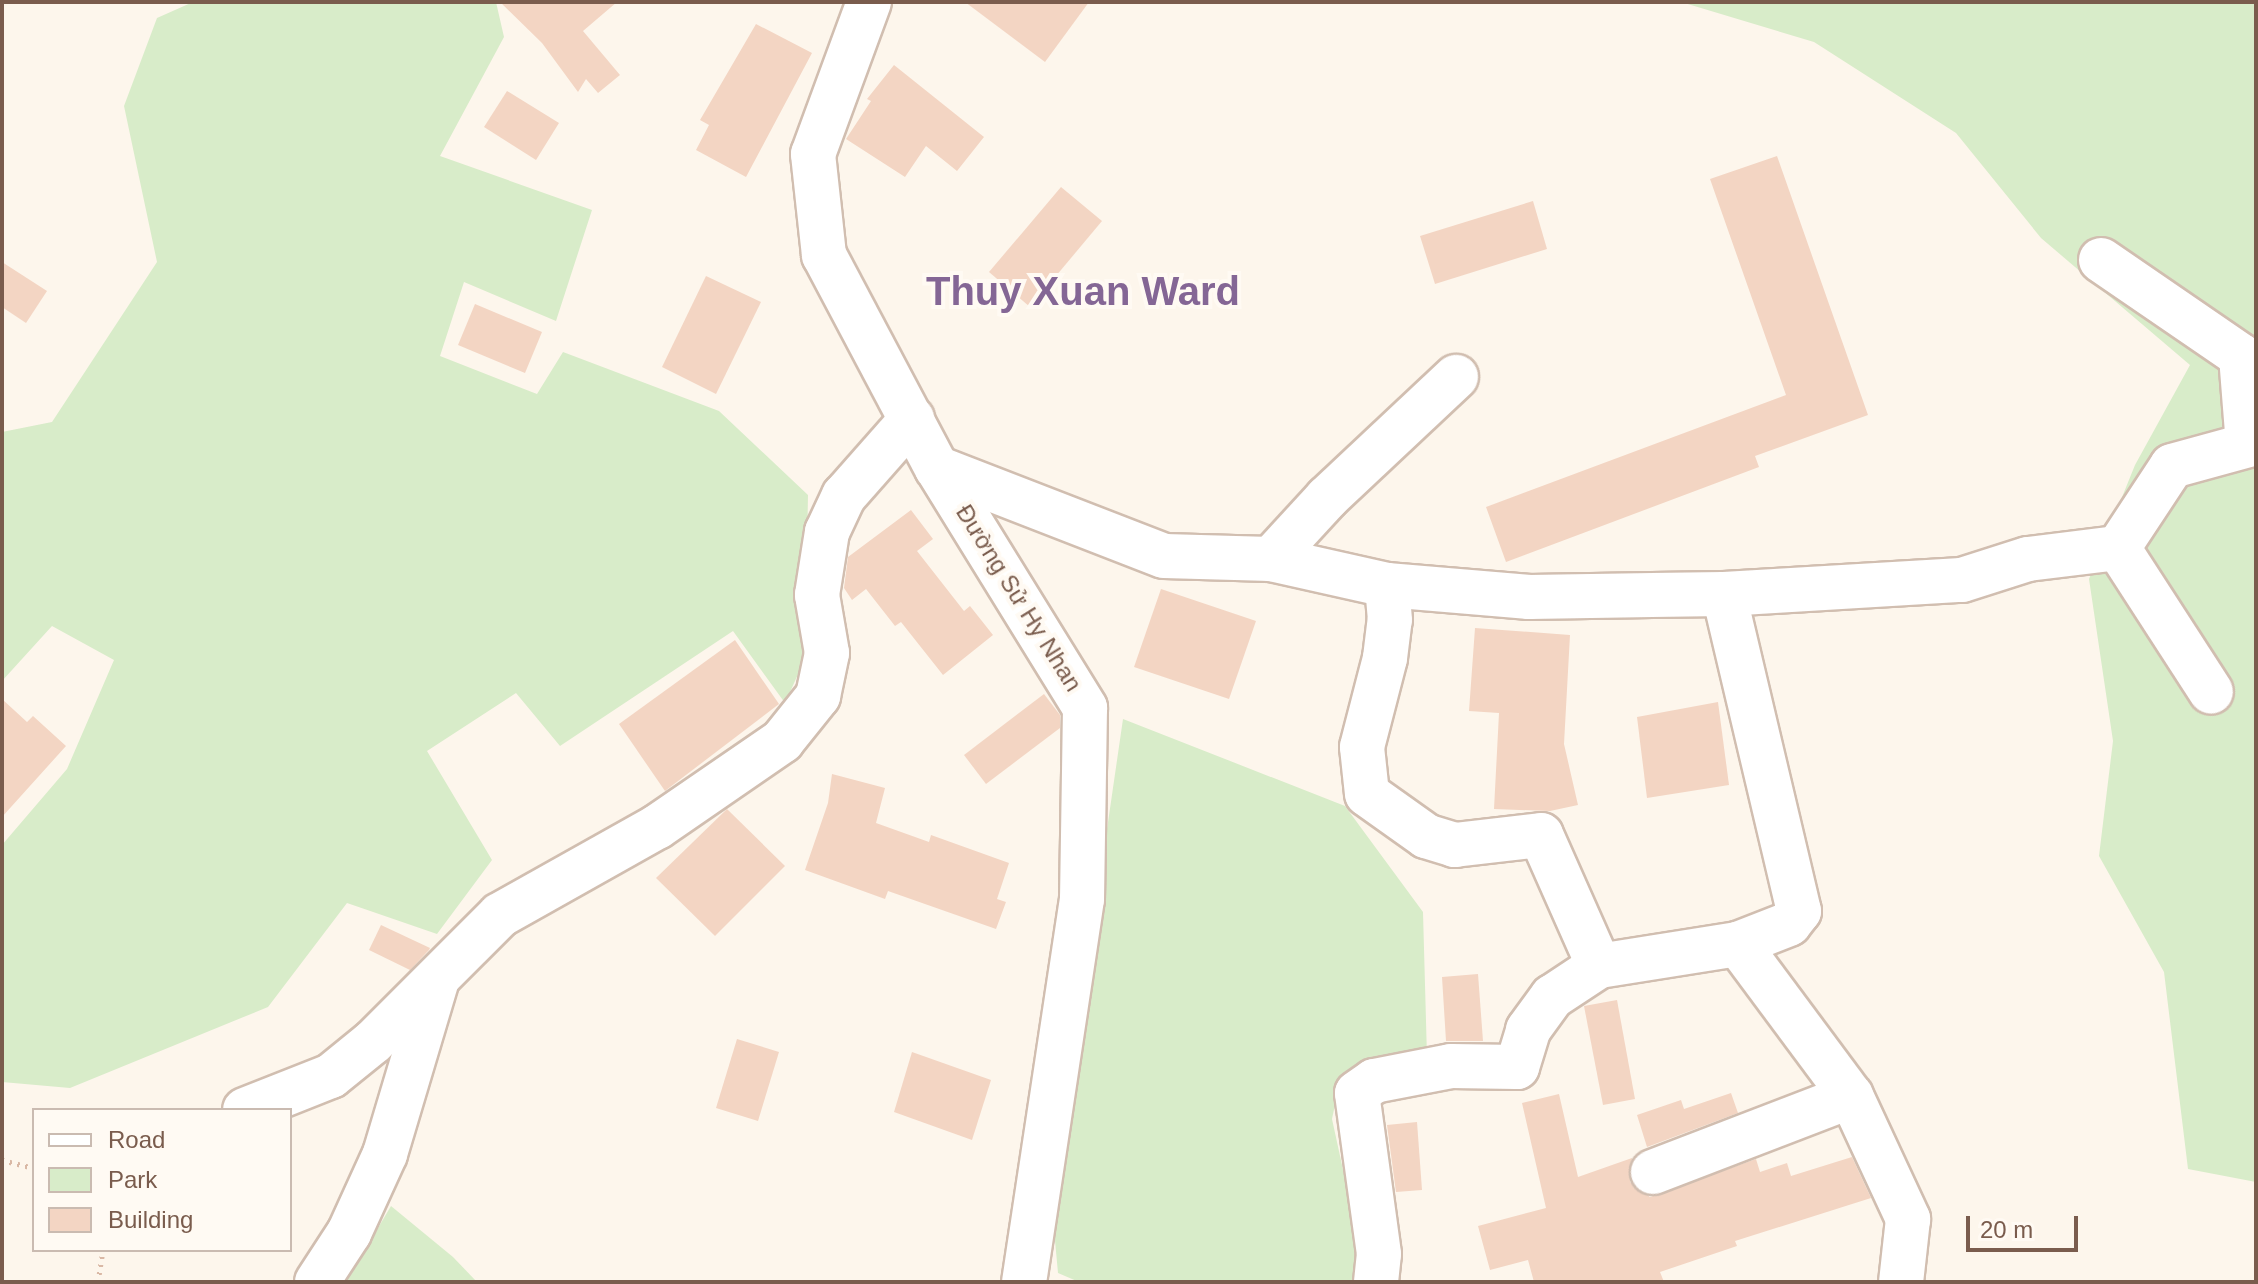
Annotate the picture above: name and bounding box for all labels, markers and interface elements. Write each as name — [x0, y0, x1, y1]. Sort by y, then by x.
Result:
district label: Thuy Xuan Ward — [926, 267, 1240, 315]
street label: Đường Sử Hy Nhan — [950, 499, 1088, 697]
legend — [32, 1108, 292, 1252]
text: Road — [108, 1126, 165, 1153]
text: Park — [108, 1166, 157, 1193]
scale bar — [1970, 1200, 2082, 1250]
text: Building — [108, 1206, 193, 1233]
text: 20 m — [1980, 1216, 2033, 1243]

